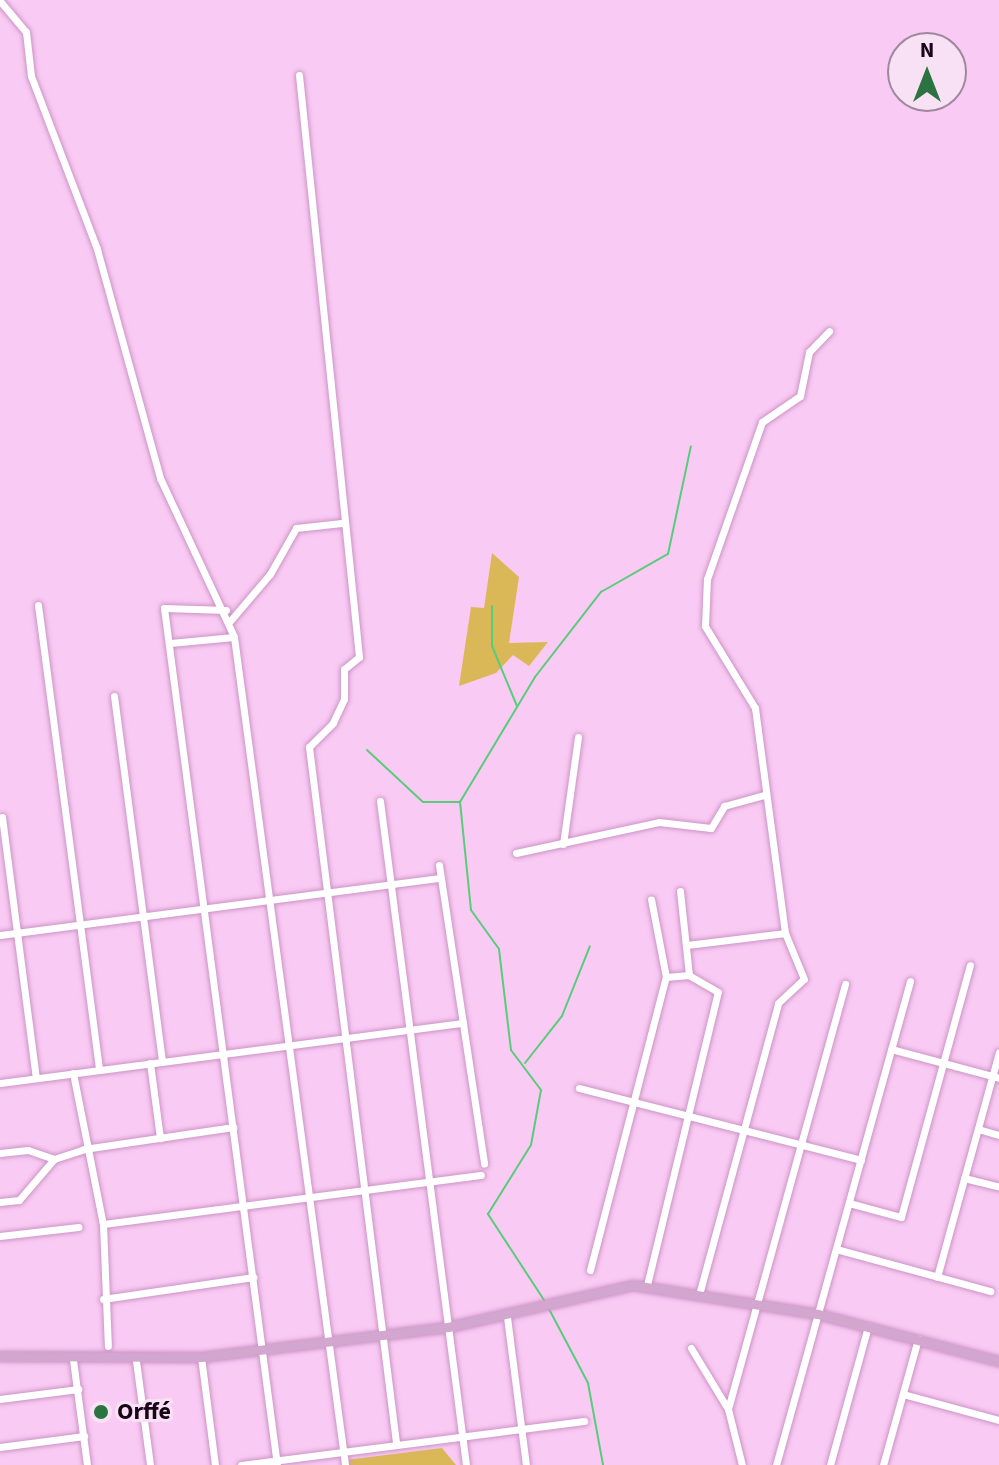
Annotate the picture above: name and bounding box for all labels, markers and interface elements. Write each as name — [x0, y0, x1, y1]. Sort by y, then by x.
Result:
north arrow — [887, 32, 967, 112]
text: N — [920, 34, 934, 66]
place label: Orffé — [117, 1398, 171, 1426]
marker: Orffé — [92, 1403, 110, 1421]

